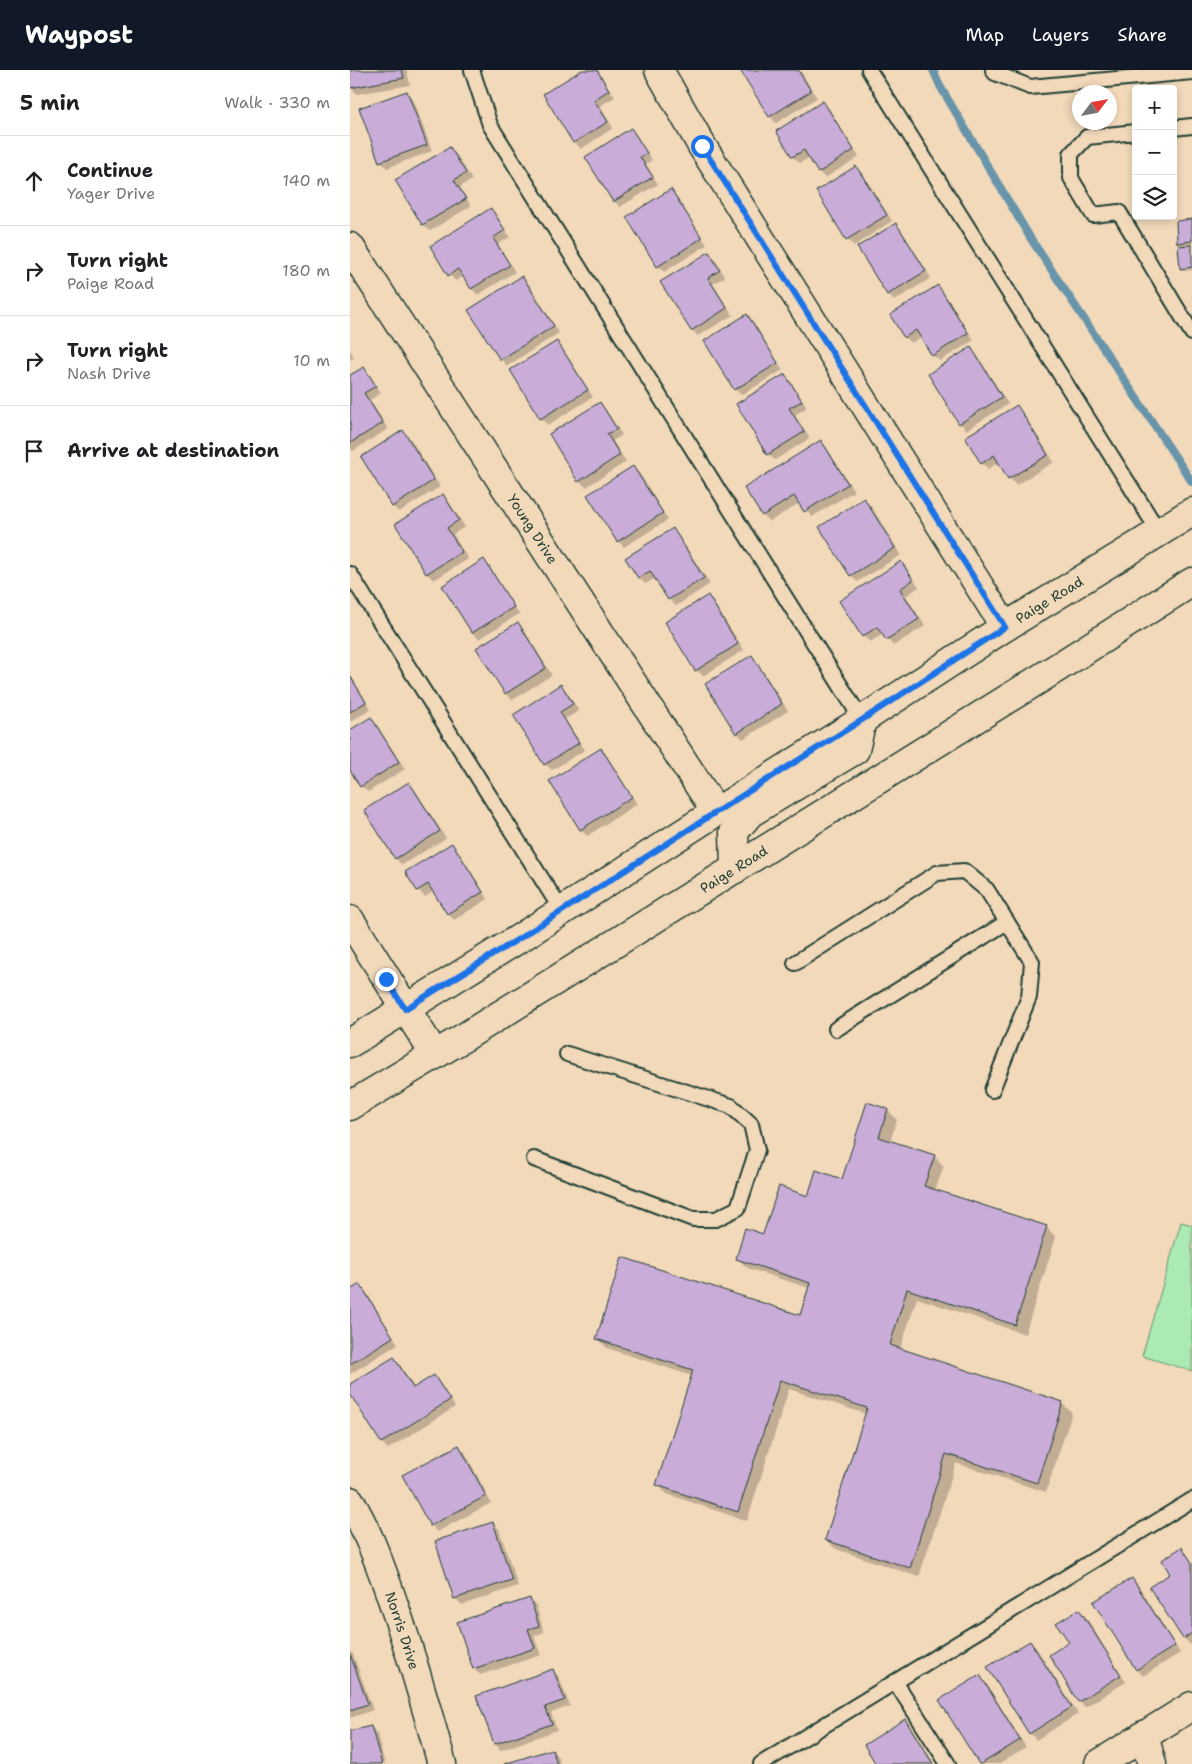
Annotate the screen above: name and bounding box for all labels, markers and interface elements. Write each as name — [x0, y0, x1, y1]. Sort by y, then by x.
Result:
text: Waypost — [25, 19, 133, 51]
text: Map — [966, 23, 1004, 47]
text: Layers — [1032, 23, 1089, 47]
text: Share — [1117, 23, 1167, 47]
north arrow — [1072, 85, 1117, 130]
map controls — [1132, 85, 1177, 220]
button: + — [1132, 85, 1177, 130]
text: 5 min — [20, 89, 80, 117]
text: Walk · 330 m — [224, 92, 330, 113]
button: − — [1132, 130, 1177, 175]
route start — [691, 135, 714, 158]
text: Continue — [67, 158, 153, 183]
icon: ahead — [20, 167, 48, 195]
text: 140 m — [283, 170, 330, 191]
button: layers — [1132, 175, 1177, 220]
text: Yager Drive — [67, 183, 155, 204]
text: Turn right — [67, 248, 168, 273]
icon: right — [20, 257, 48, 285]
text: 180 m — [282, 260, 330, 281]
text: Paige Road — [67, 273, 154, 294]
text: Turn right — [67, 338, 168, 363]
icon: right — [20, 347, 48, 375]
text: 10 m — [293, 350, 330, 371]
text: Nash Drive — [67, 363, 151, 384]
icon: arrive — [20, 437, 48, 465]
text: Arrive at destination — [67, 438, 279, 463]
street label: Young Drive — [503, 491, 562, 567]
street label: Paige Road — [1012, 572, 1087, 627]
street label: Paige Road — [697, 841, 771, 897]
route end — [375, 968, 398, 991]
street label: Norris Drive — [381, 1589, 423, 1672]

